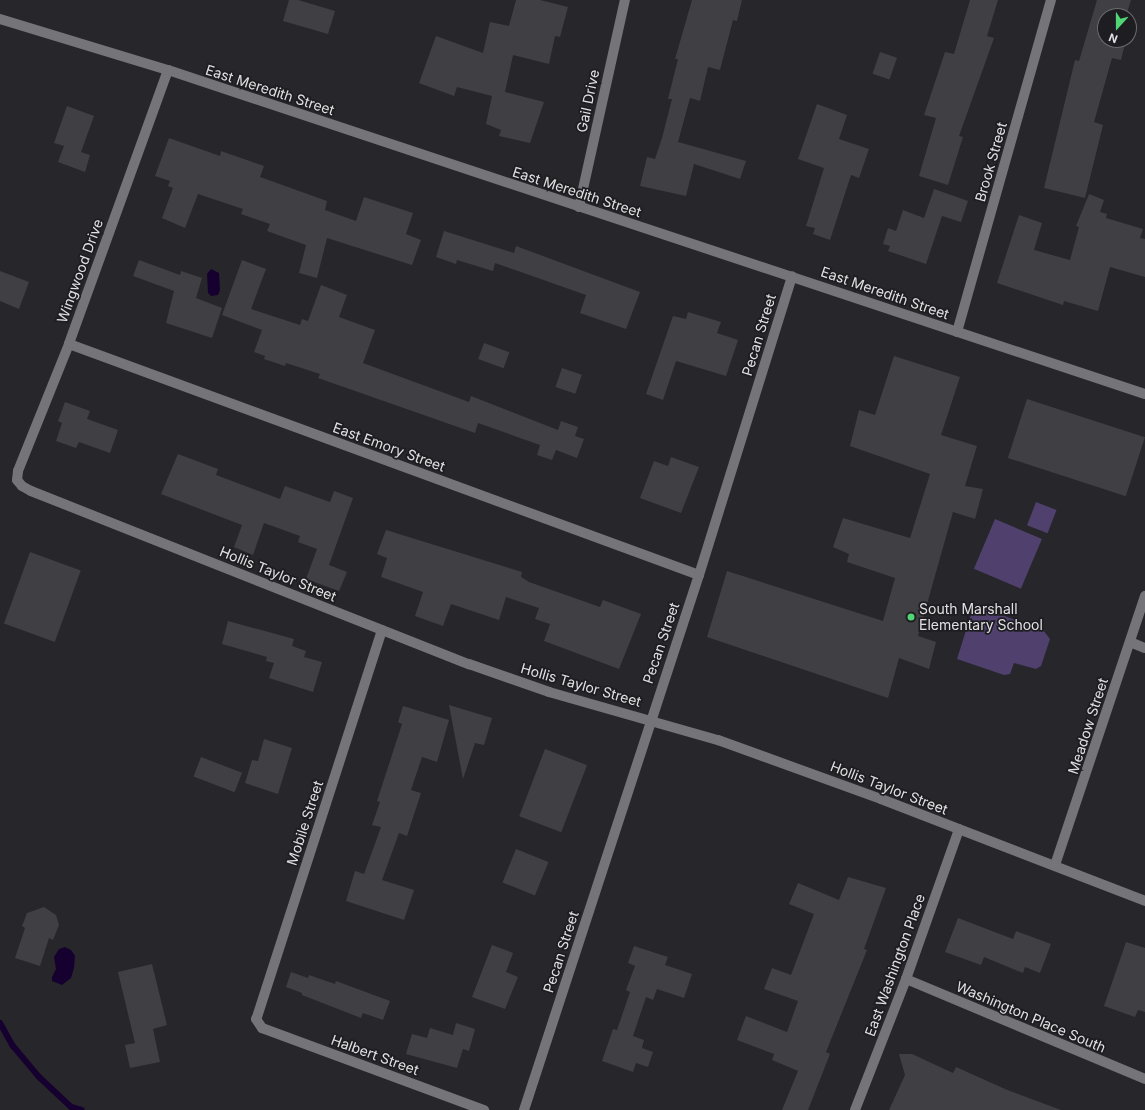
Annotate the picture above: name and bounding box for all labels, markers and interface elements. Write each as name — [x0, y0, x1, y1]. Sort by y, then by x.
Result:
north arrow — [1097, 8, 1137, 48]
text: N — [1107, 30, 1119, 46]
street label: East Meredith Street — [203, 61, 337, 119]
street label: Gail Drive — [573, 68, 603, 134]
street label: Brook Street — [972, 120, 1010, 204]
street label: East Meredith Street — [510, 163, 644, 221]
street label: Wingwood Drive — [53, 217, 107, 325]
street label: East Meredith Street — [819, 263, 951, 323]
street label: Pecan Street — [739, 292, 779, 378]
street label: East Emory Street — [331, 419, 447, 475]
street label: Hollis Taylor Street — [217, 543, 339, 605]
street label: Pecan Street — [639, 600, 683, 686]
place label: South Marshall Elementary School — [919, 601, 1043, 634]
marker: South Marshall Elementary School — [906, 612, 916, 622]
street label: Hollis Taylor Street — [519, 660, 643, 710]
street label: Meadow Street — [1064, 676, 1112, 776]
street label: Hollis Taylor Street — [828, 758, 950, 818]
street label: Mobile Street — [283, 779, 327, 867]
street label: East Washington Place — [861, 891, 929, 1039]
street label: Pecan Street — [540, 909, 582, 995]
street label: Washington Place South — [954, 978, 1108, 1056]
street label: Halbert Street — [329, 1031, 421, 1079]

